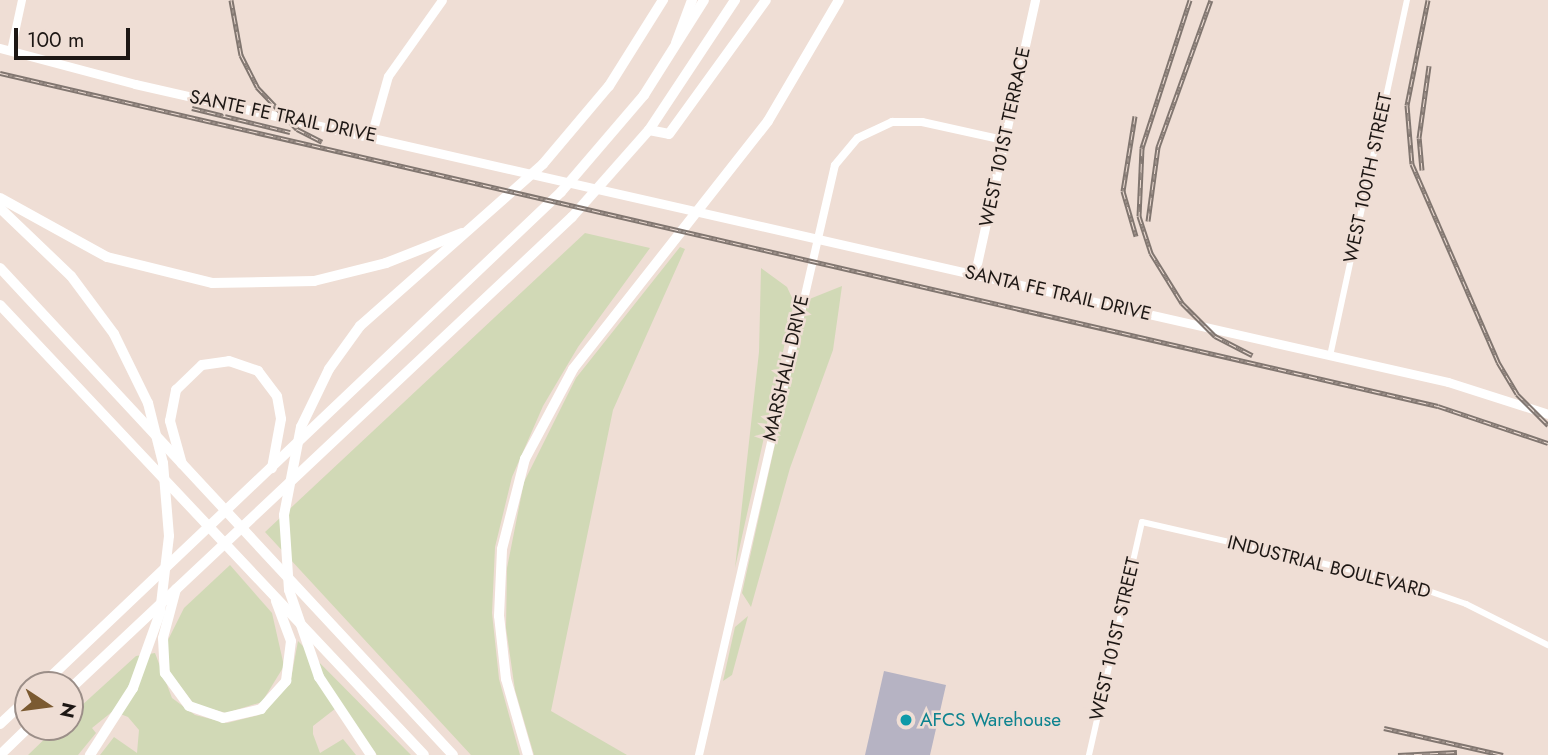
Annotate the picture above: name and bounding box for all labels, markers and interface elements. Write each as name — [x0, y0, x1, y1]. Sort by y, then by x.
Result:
scale bar — [18, 14, 133, 58]
text: 100 m — [27, 25, 84, 55]
street label: WEST 101ST TERRACE — [975, 45, 1035, 229]
street label: SANTE FE TRAIL DRIVE — [187, 85, 379, 147]
street label: WEST 100TH STREET — [1339, 91, 1397, 265]
street label: SANTA FE TRAIL DRIVE — [963, 260, 1153, 326]
street label: MARSHALL DRIVE — [758, 293, 814, 443]
street label: INDUSTRIAL BOULEVARD — [1225, 531, 1433, 603]
street label: WEST 101ST STREET — [1085, 555, 1145, 723]
north arrow — [14, 671, 84, 741]
text: N — [53, 700, 83, 721]
place label: AFCS Warehouse — [920, 709, 1061, 731]
marker: AFCS Warehouse — [898, 712, 914, 728]

